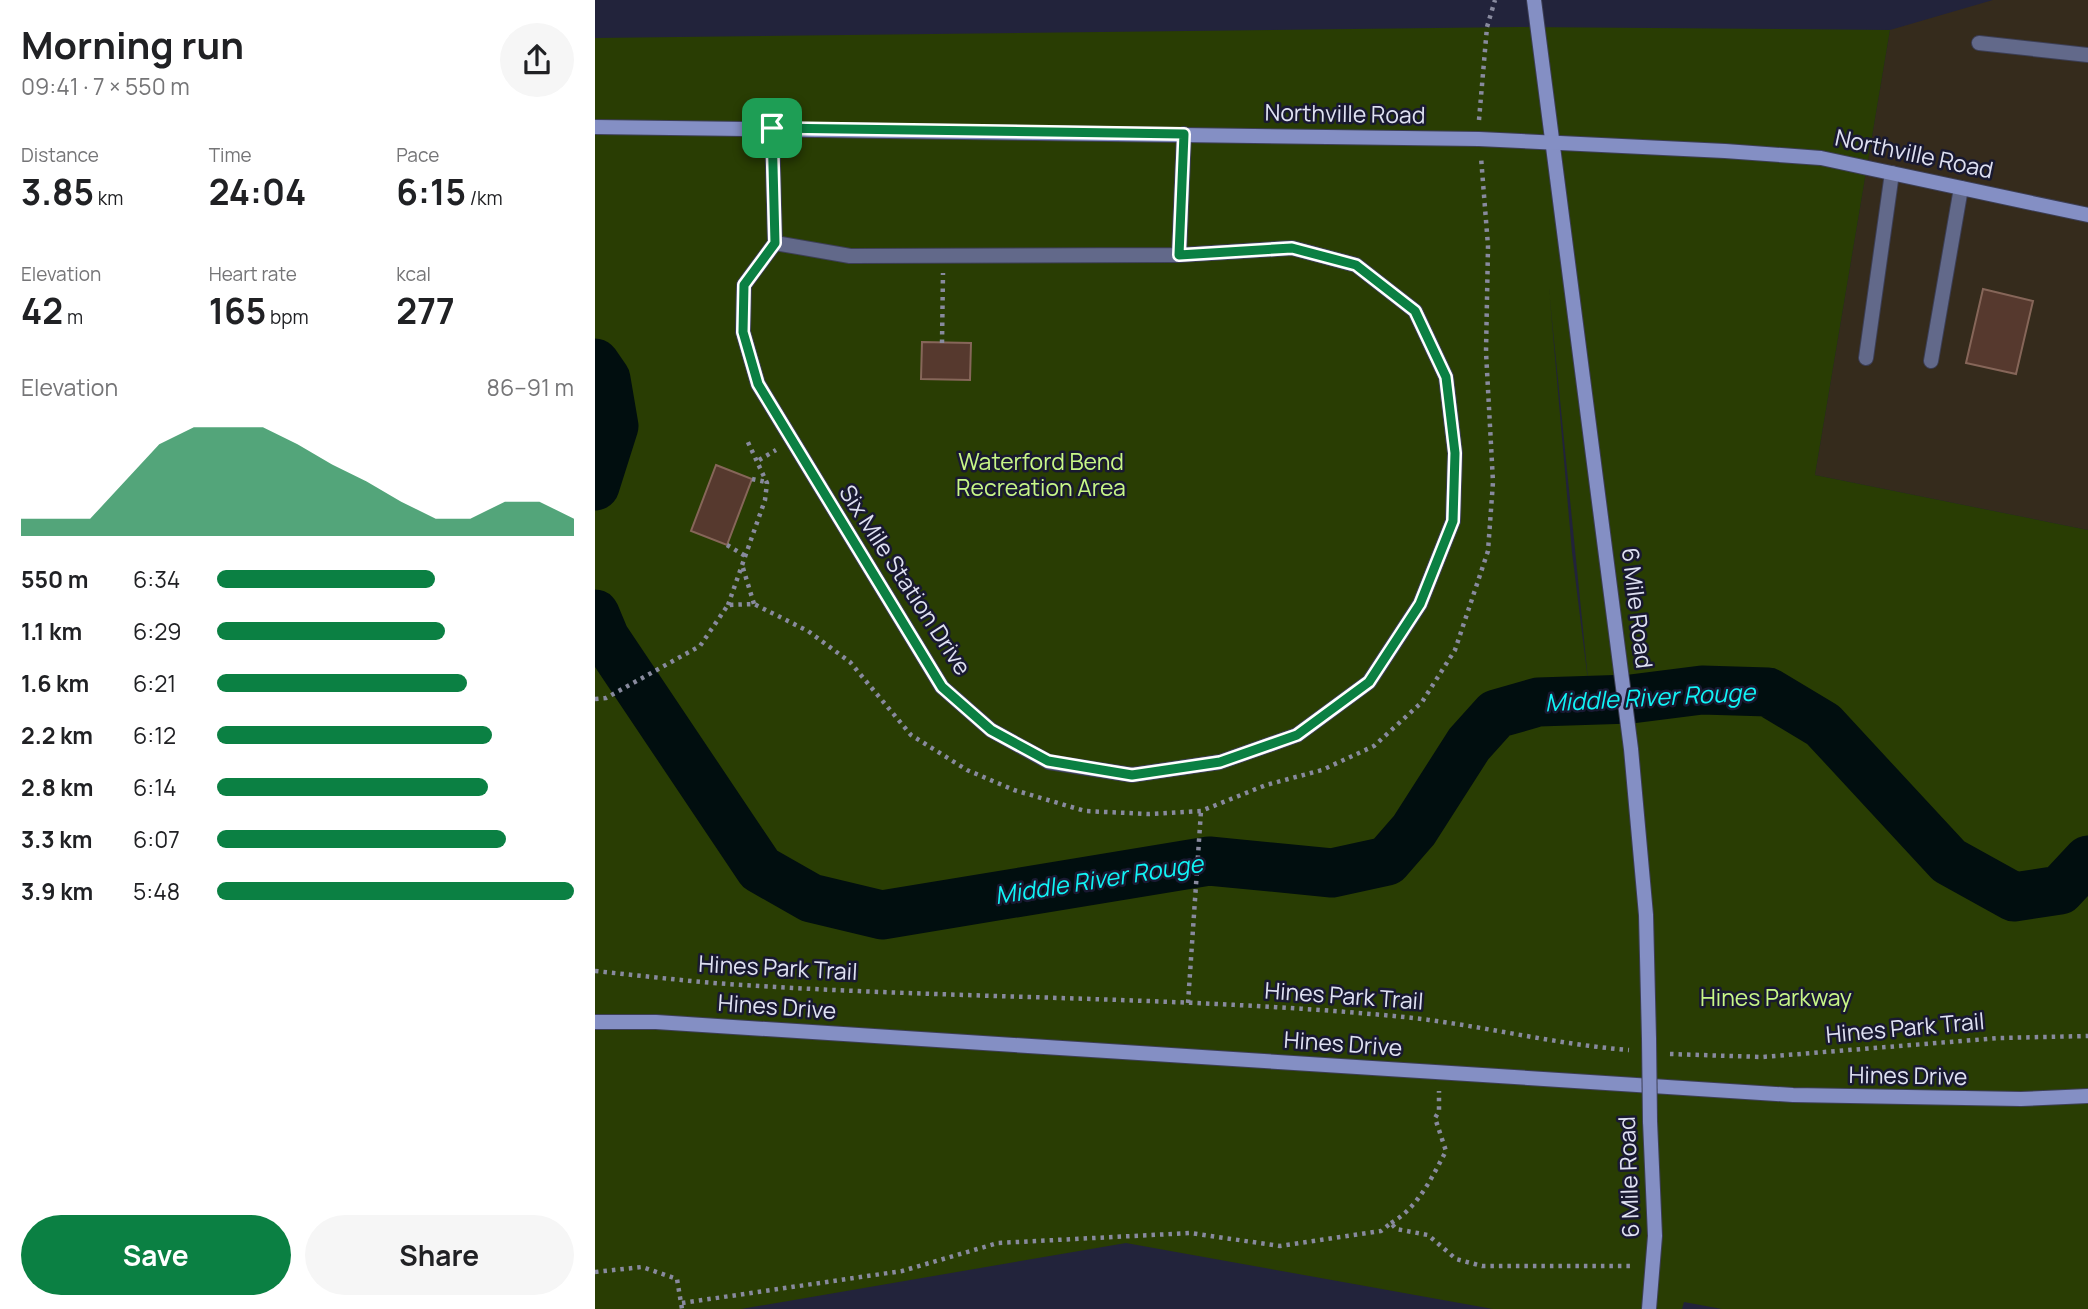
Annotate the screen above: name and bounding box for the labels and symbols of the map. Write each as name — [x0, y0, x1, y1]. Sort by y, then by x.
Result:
street label: Northville Road — [1264, 96, 1426, 130]
pin — [742, 98, 802, 158]
street label: Northville Road — [1832, 121, 1996, 185]
park label: Waterford Bend Recreation Area — [956, 445, 1126, 503]
street label: Six Mile Station Drive — [832, 478, 979, 681]
street label: 6 Mile Road — [1615, 546, 1661, 670]
water label: Middle River Rouge — [1544, 674, 1758, 718]
water label: Middle River Rouge — [992, 845, 1207, 911]
street label: Hines Park Trail — [698, 947, 858, 987]
street label: Hines Park Trail — [1264, 973, 1425, 1017]
park label: Hines Parkway — [1700, 981, 1852, 1013]
street label: Hines Drive — [717, 986, 837, 1026]
street label: Hines Park Trail — [1824, 1004, 1986, 1050]
street label: Hines Drive — [1283, 1023, 1403, 1063]
street label: Hines Drive — [1848, 1058, 1968, 1092]
street label: 6 Mile Road — [1610, 1116, 1646, 1238]

